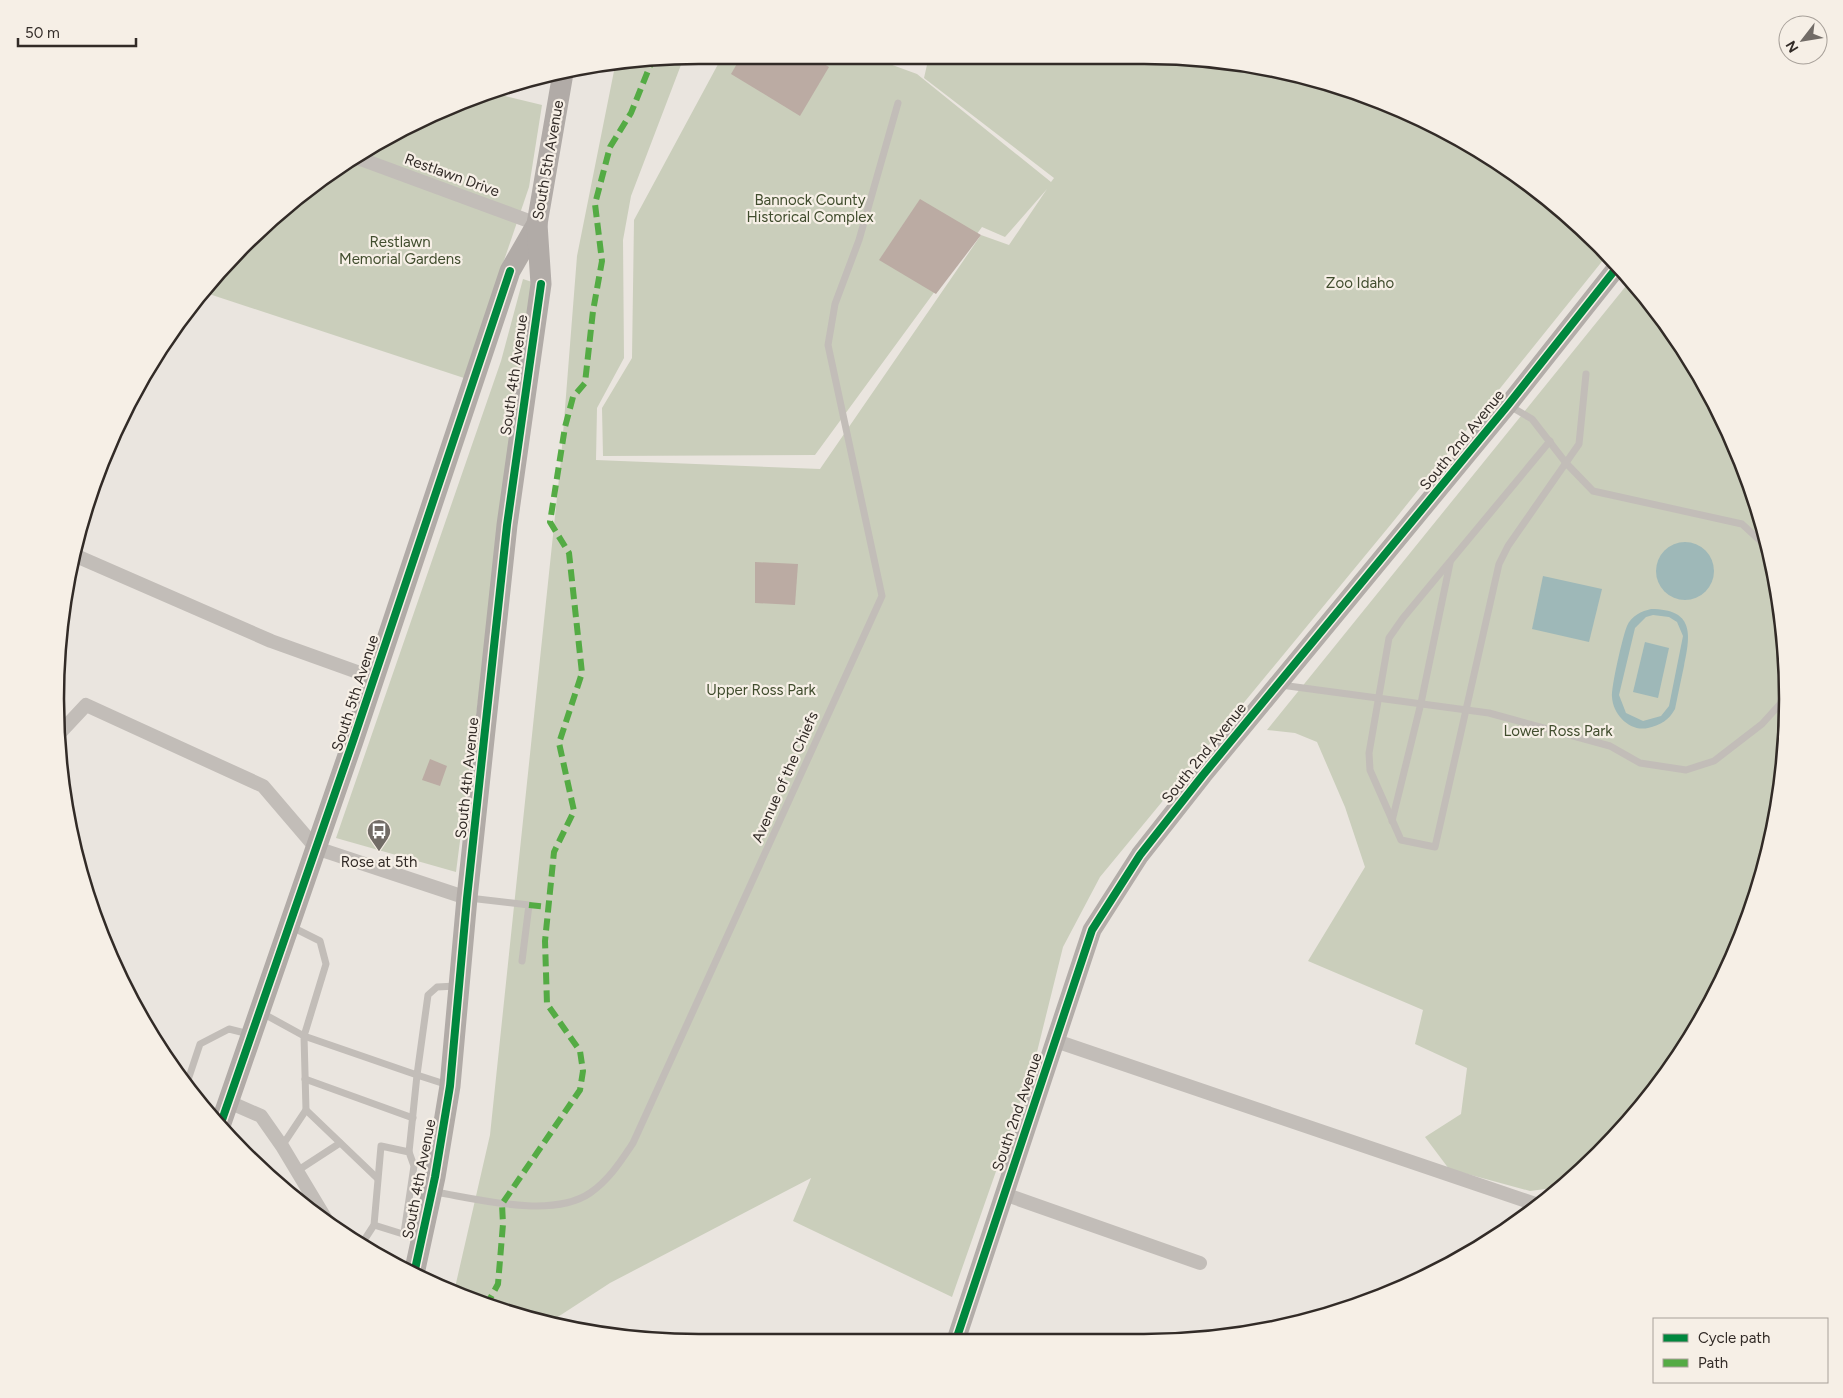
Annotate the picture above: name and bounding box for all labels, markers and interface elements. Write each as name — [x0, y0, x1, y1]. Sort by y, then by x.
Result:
scale bar — [18, 15, 135, 47]
north arrow — [1778, 15, 1828, 65]
text: 50 m — [25, 24, 60, 42]
text: N — [1782, 37, 1802, 55]
street label: South 5th Avenue — [529, 99, 567, 221]
street label: Restlawn Drive — [402, 150, 502, 200]
park label: Bannock County Historical Complex — [746, 191, 874, 226]
park label: Restlawn Memorial Gardens — [339, 233, 461, 268]
park label: Zoo Idaho — [1326, 274, 1394, 292]
street label: South 4th Avenue — [497, 313, 531, 437]
street label: South 2nd Avenue — [1416, 386, 1508, 494]
street label: South 5th Avenue — [328, 633, 382, 753]
park label: Upper Ross Park — [706, 681, 817, 699]
street label: South 2nd Avenue — [1158, 699, 1250, 807]
street label: Avenue of the Chiefs — [748, 709, 822, 845]
street label: South 4th Avenue — [452, 716, 482, 840]
park label: Lower Ross Park — [1503, 722, 1613, 740]
bus stop icon: Rose at 5th — [366, 818, 392, 852]
place label: Rose at 5th — [341, 853, 417, 871]
street label: South 2nd Avenue — [988, 1050, 1046, 1174]
street label: South 4th Avenue — [399, 1117, 439, 1241]
legend — [1653, 1318, 1828, 1383]
text: Cycle path — [1698, 1329, 1770, 1347]
text: Path — [1698, 1354, 1728, 1372]

